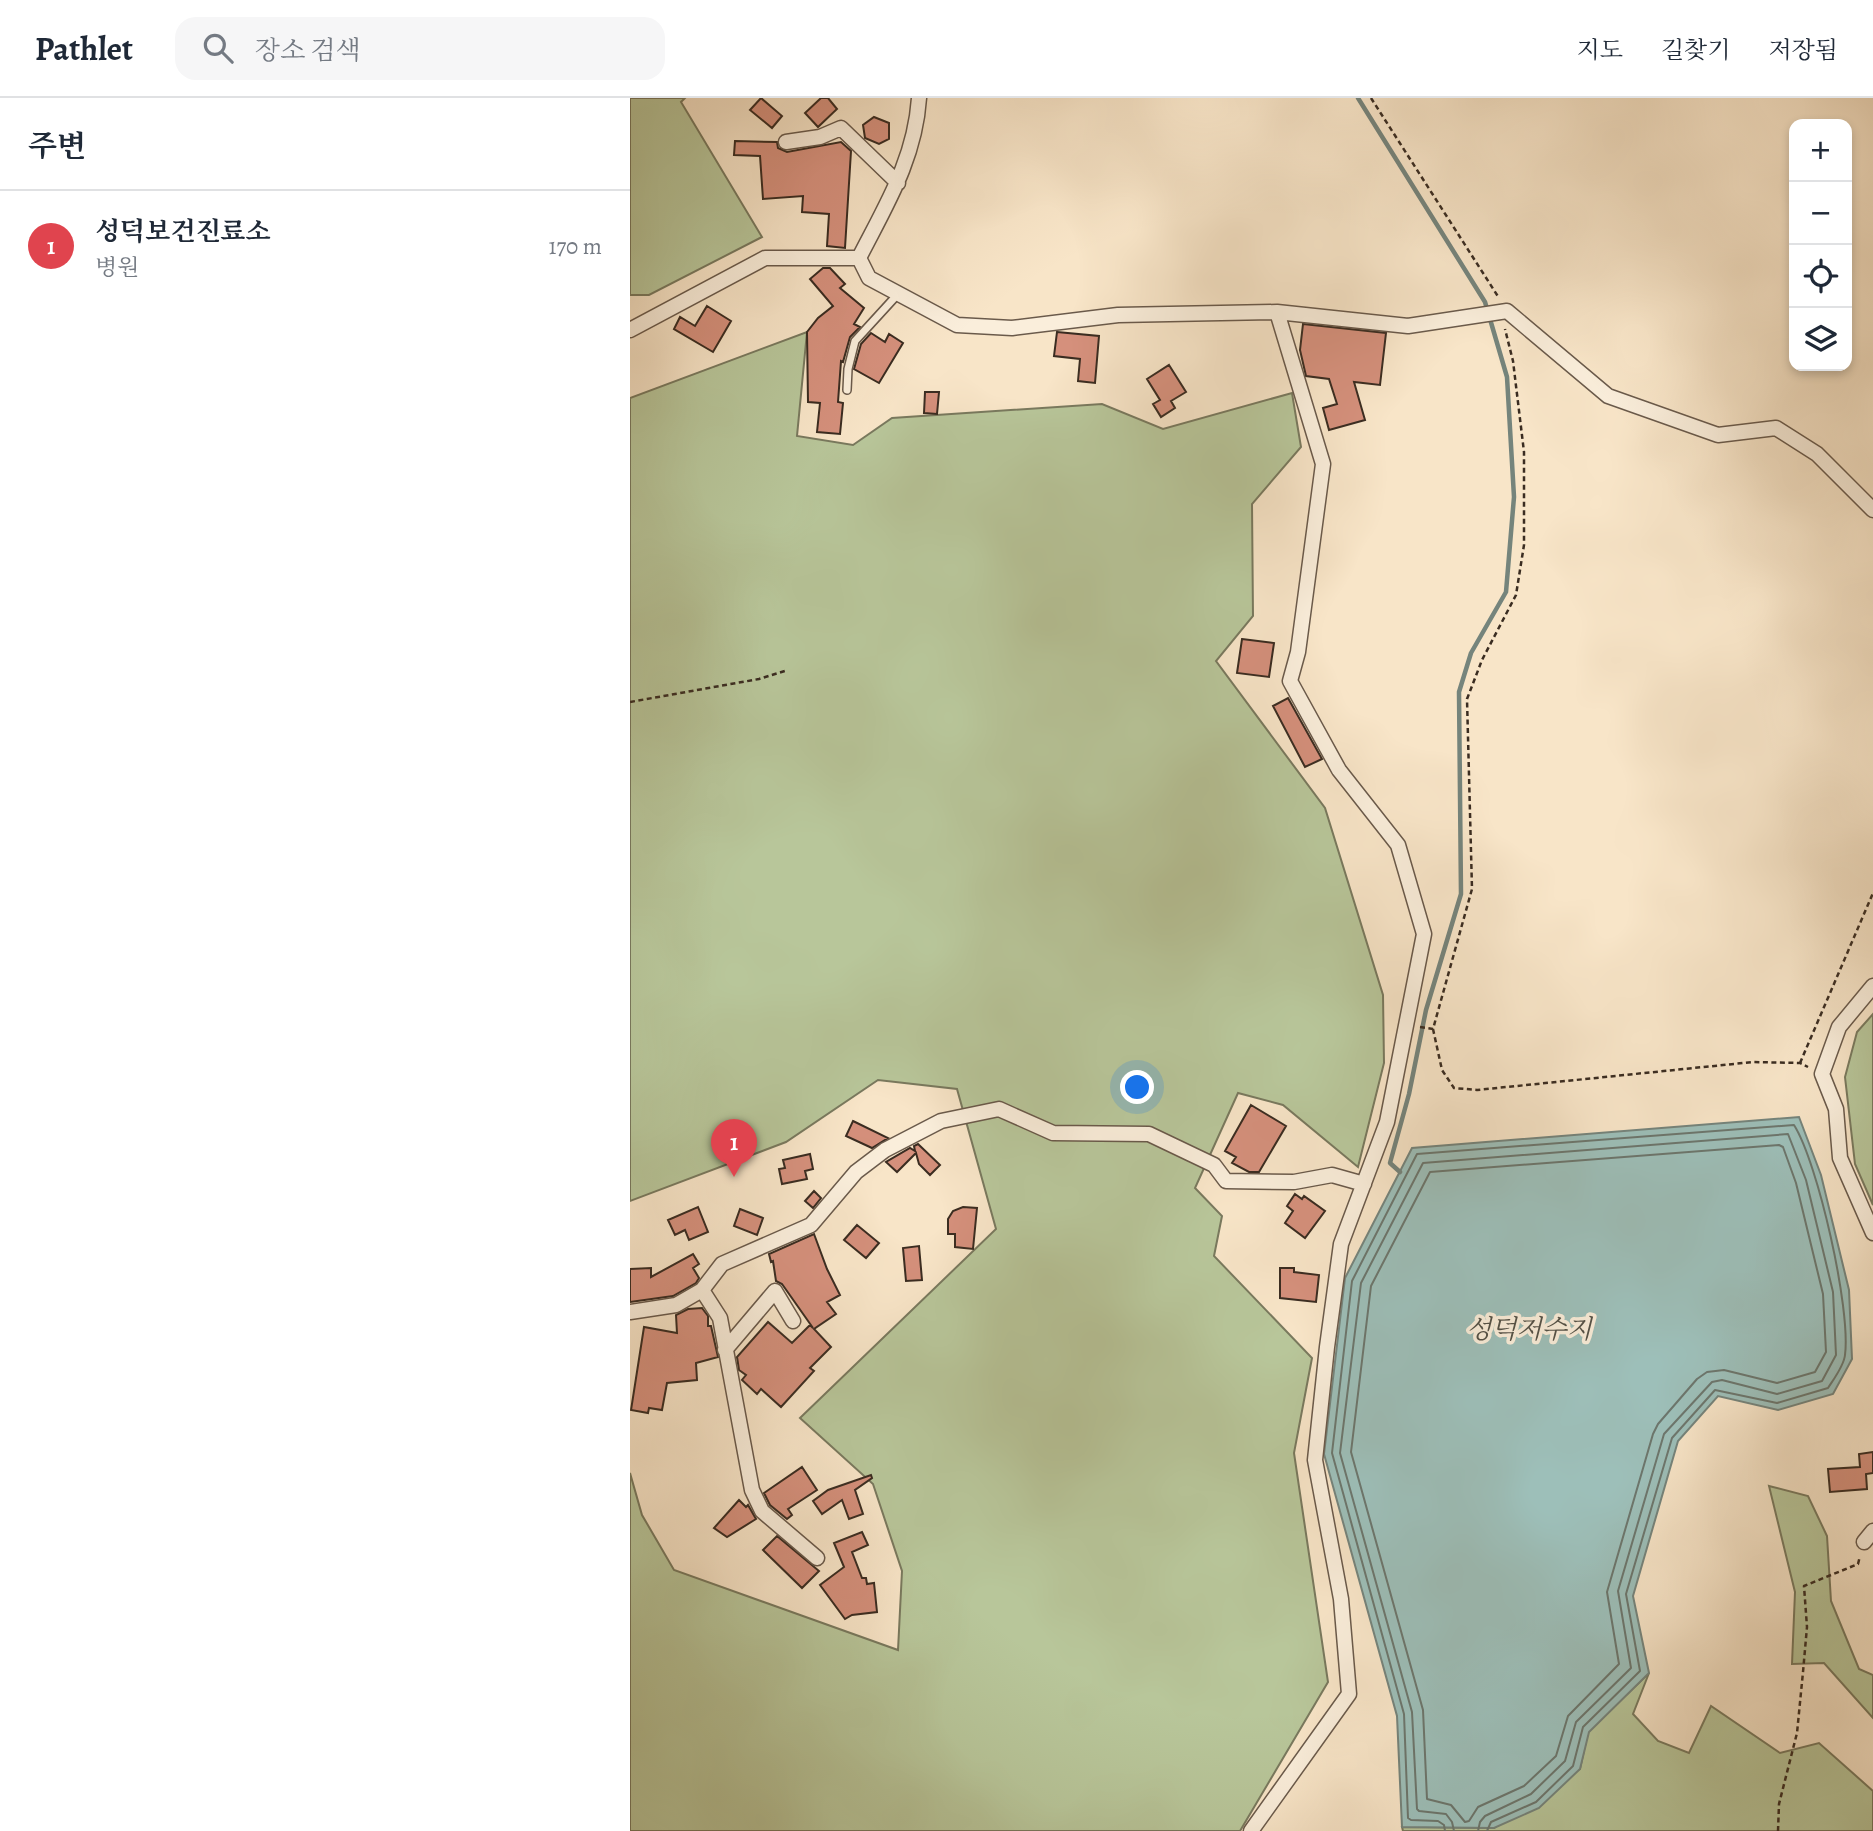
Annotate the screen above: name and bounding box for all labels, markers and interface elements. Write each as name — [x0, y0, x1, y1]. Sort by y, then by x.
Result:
search box — [175, 17, 665, 80]
text: Pathlet — [35, 26, 133, 71]
icon: search — [199, 29, 237, 67]
text: 장소 검색 — [255, 33, 361, 68]
text: 지도 — [1577, 34, 1623, 66]
text: 길찾기 — [1661, 34, 1730, 66]
text: 저장됨 — [1768, 34, 1838, 66]
map controls — [1789, 119, 1852, 371]
button: + — [1789, 119, 1852, 182]
text: 주변 — [28, 126, 86, 166]
button: − — [1789, 182, 1852, 245]
text: 성덕보건진료소 — [95, 214, 271, 249]
text: 1 — [47, 231, 55, 262]
text: 170 m — [549, 231, 602, 262]
button: locate — [1789, 245, 1852, 308]
text: 병원 — [95, 252, 139, 283]
button: layers — [1789, 308, 1852, 371]
your location — [1120, 1070, 1154, 1104]
pin: 1 — [711, 1119, 757, 1177]
water label: 성덕저수지 — [1466, 1312, 1594, 1347]

